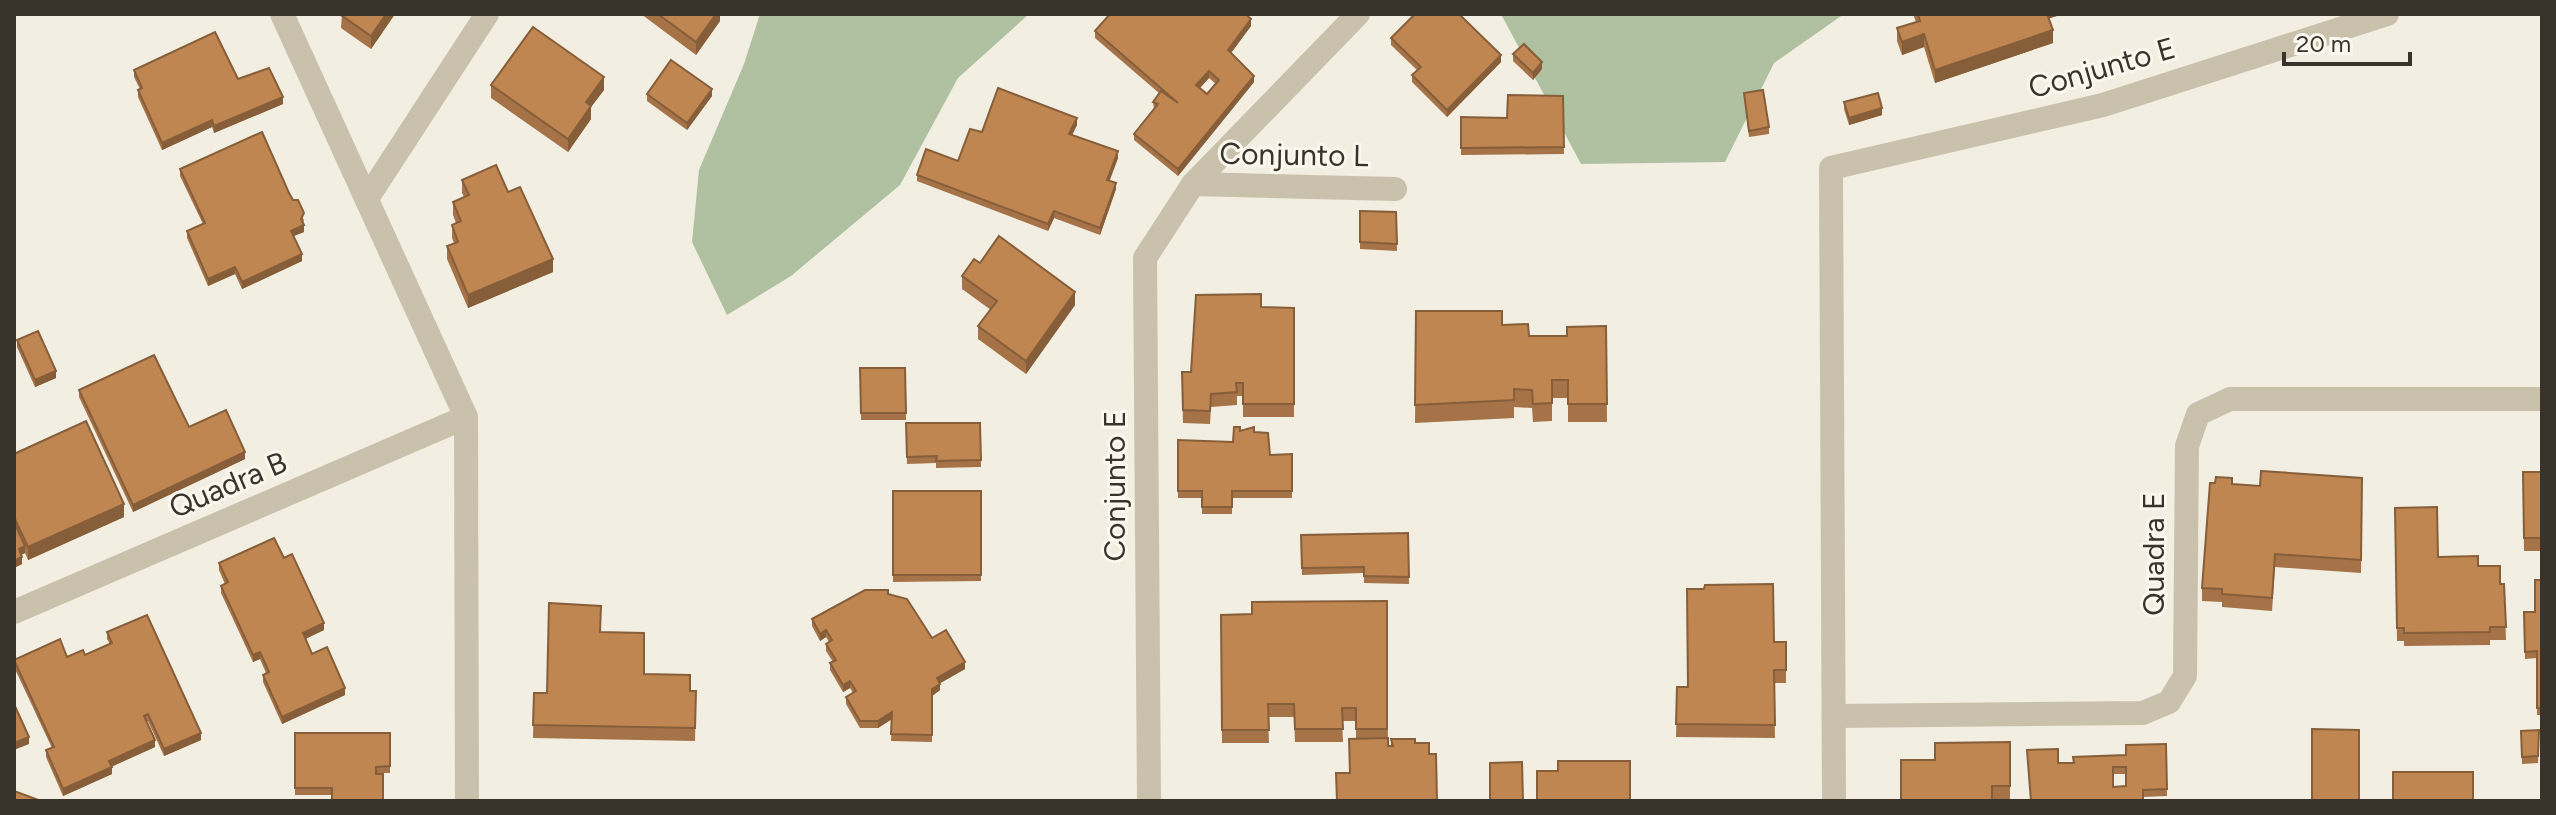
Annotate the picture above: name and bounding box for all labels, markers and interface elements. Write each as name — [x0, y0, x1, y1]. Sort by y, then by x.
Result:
scale bar — [2284, 16, 2410, 66]
street label: Conjunto E — [2024, 29, 2180, 106]
text: 20 m — [2296, 29, 2351, 58]
street label: Conjunto L — [1219, 135, 1369, 174]
street label: Conjunto E — [1096, 410, 1133, 562]
street label: Quadra B — [163, 443, 292, 526]
street label: Quadra E — [2135, 492, 2172, 616]

